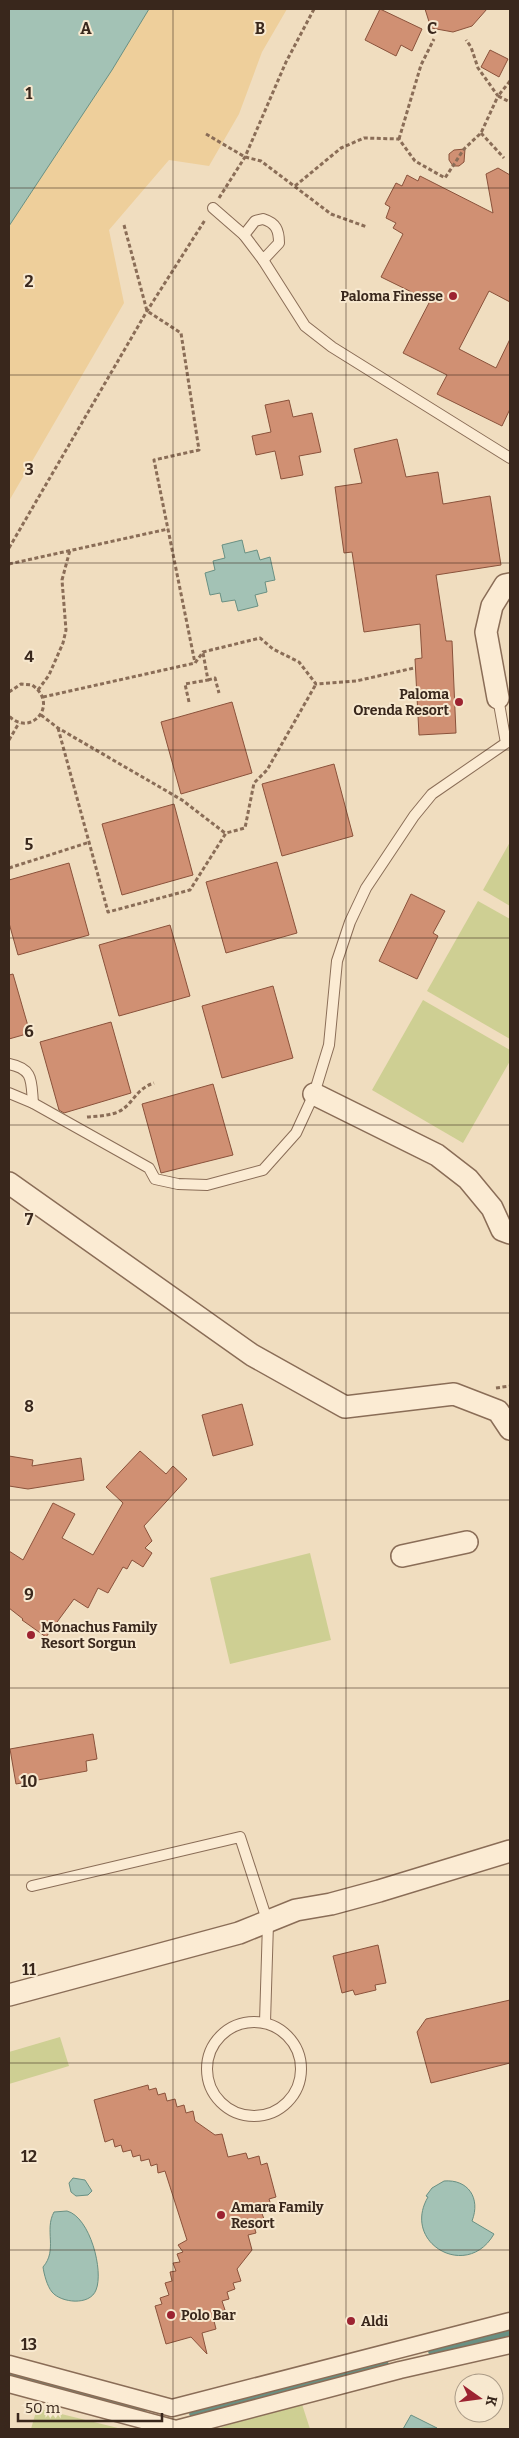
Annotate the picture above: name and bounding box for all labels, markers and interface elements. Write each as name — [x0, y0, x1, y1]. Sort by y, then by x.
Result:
text: A — [80, 19, 92, 38]
text: B — [255, 19, 265, 38]
text: C — [427, 19, 437, 38]
text: 1 — [26, 84, 33, 103]
text: 2 — [24, 272, 34, 291]
place label: Paloma Finesse — [340, 288, 443, 305]
marker: Paloma Finesse — [447, 290, 459, 302]
text: 3 — [24, 460, 34, 479]
text: 4 — [24, 647, 34, 666]
place label: Paloma Orenda Resort — [353, 686, 449, 719]
marker: Paloma Orenda Resort — [453, 696, 465, 708]
text: 5 — [25, 835, 34, 854]
text: 6 — [24, 1022, 34, 1041]
text: 7 — [25, 1210, 34, 1229]
text: 8 — [24, 1397, 34, 1416]
text: 9 — [24, 1585, 34, 1604]
place label: Monachus Family Resort Sorgun — [41, 1619, 158, 1652]
marker: Monachus Family Resort Sorgun — [25, 1629, 37, 1641]
text: 10 — [20, 1772, 38, 1791]
text: 11 — [22, 1960, 36, 1979]
text: 12 — [21, 2147, 37, 2166]
place label: Amara Family Resort — [231, 2199, 324, 2232]
marker: Amara Family Resort — [215, 2209, 227, 2221]
place label: Polo Bar — [181, 2307, 236, 2324]
marker: Polo Bar — [165, 2309, 177, 2321]
place label: Aldi — [361, 2313, 389, 2330]
marker: Aldi — [345, 2315, 357, 2327]
text: 13 — [21, 2335, 37, 2354]
north arrow — [454, 2373, 504, 2423]
scale bar — [18, 2390, 161, 2422]
text: K — [482, 2394, 501, 2408]
text: 50 m — [25, 2399, 61, 2417]

